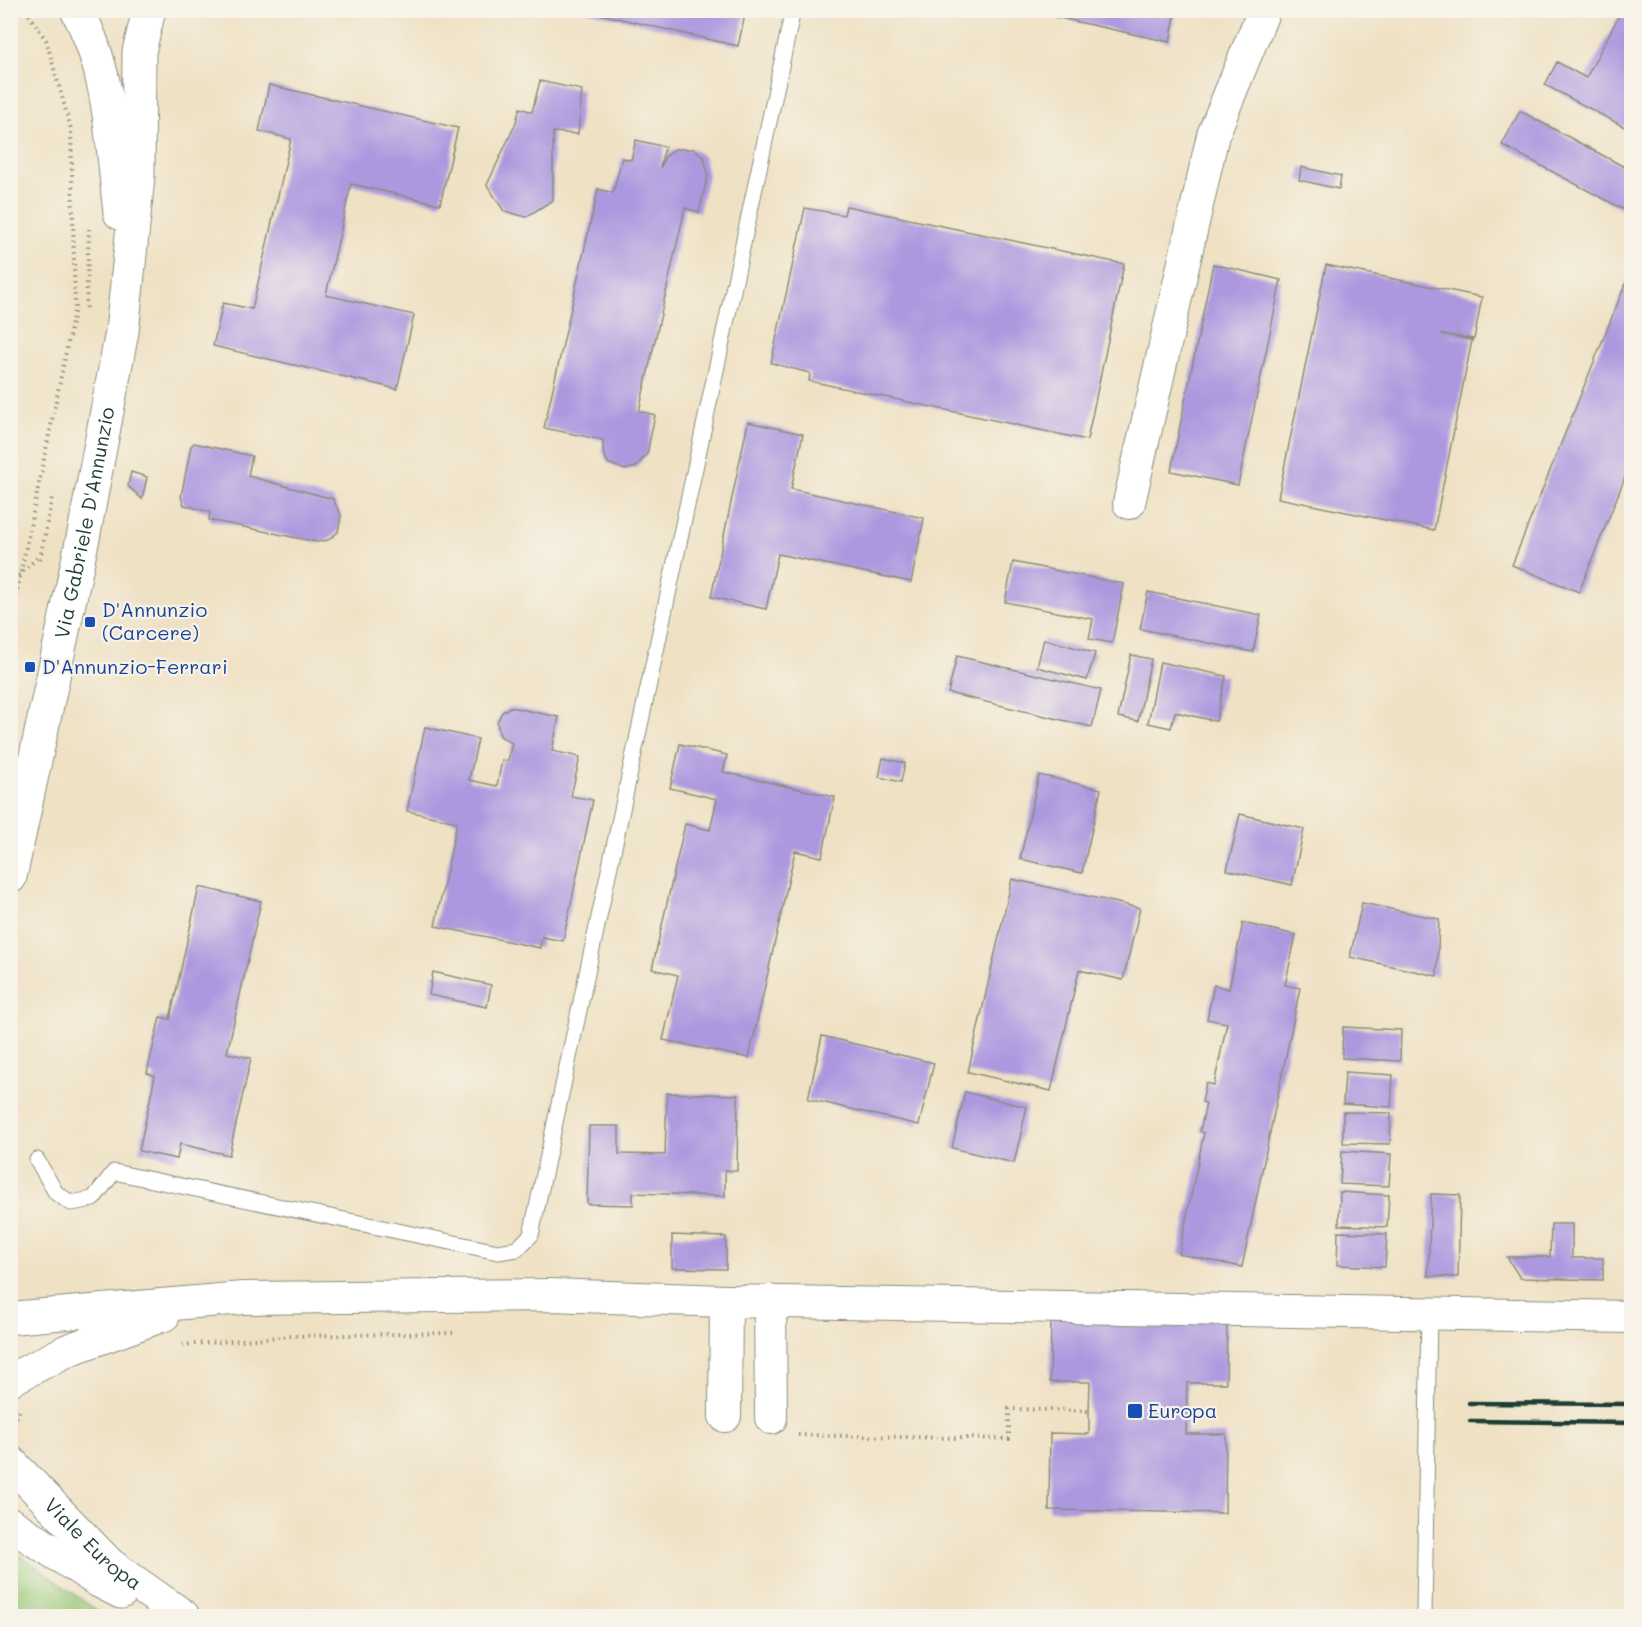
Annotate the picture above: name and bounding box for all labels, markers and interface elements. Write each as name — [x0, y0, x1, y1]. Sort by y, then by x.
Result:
street label: Via Gabriele D'Annunzio — [48, 405, 120, 641]
place label: D'Annunzio (Carcere) — [102, 596, 207, 645]
marker: D'Annunzio (Carcere) — [83, 615, 97, 629]
place label: D'Annunzio-Ferrari — [42, 653, 228, 679]
marker: D'Annunzio-Ferrari — [23, 660, 37, 674]
place label: Europa — [1148, 1397, 1217, 1423]
marker: Europa — [1126, 1402, 1144, 1420]
street label: Viale Europa — [40, 1492, 147, 1595]

